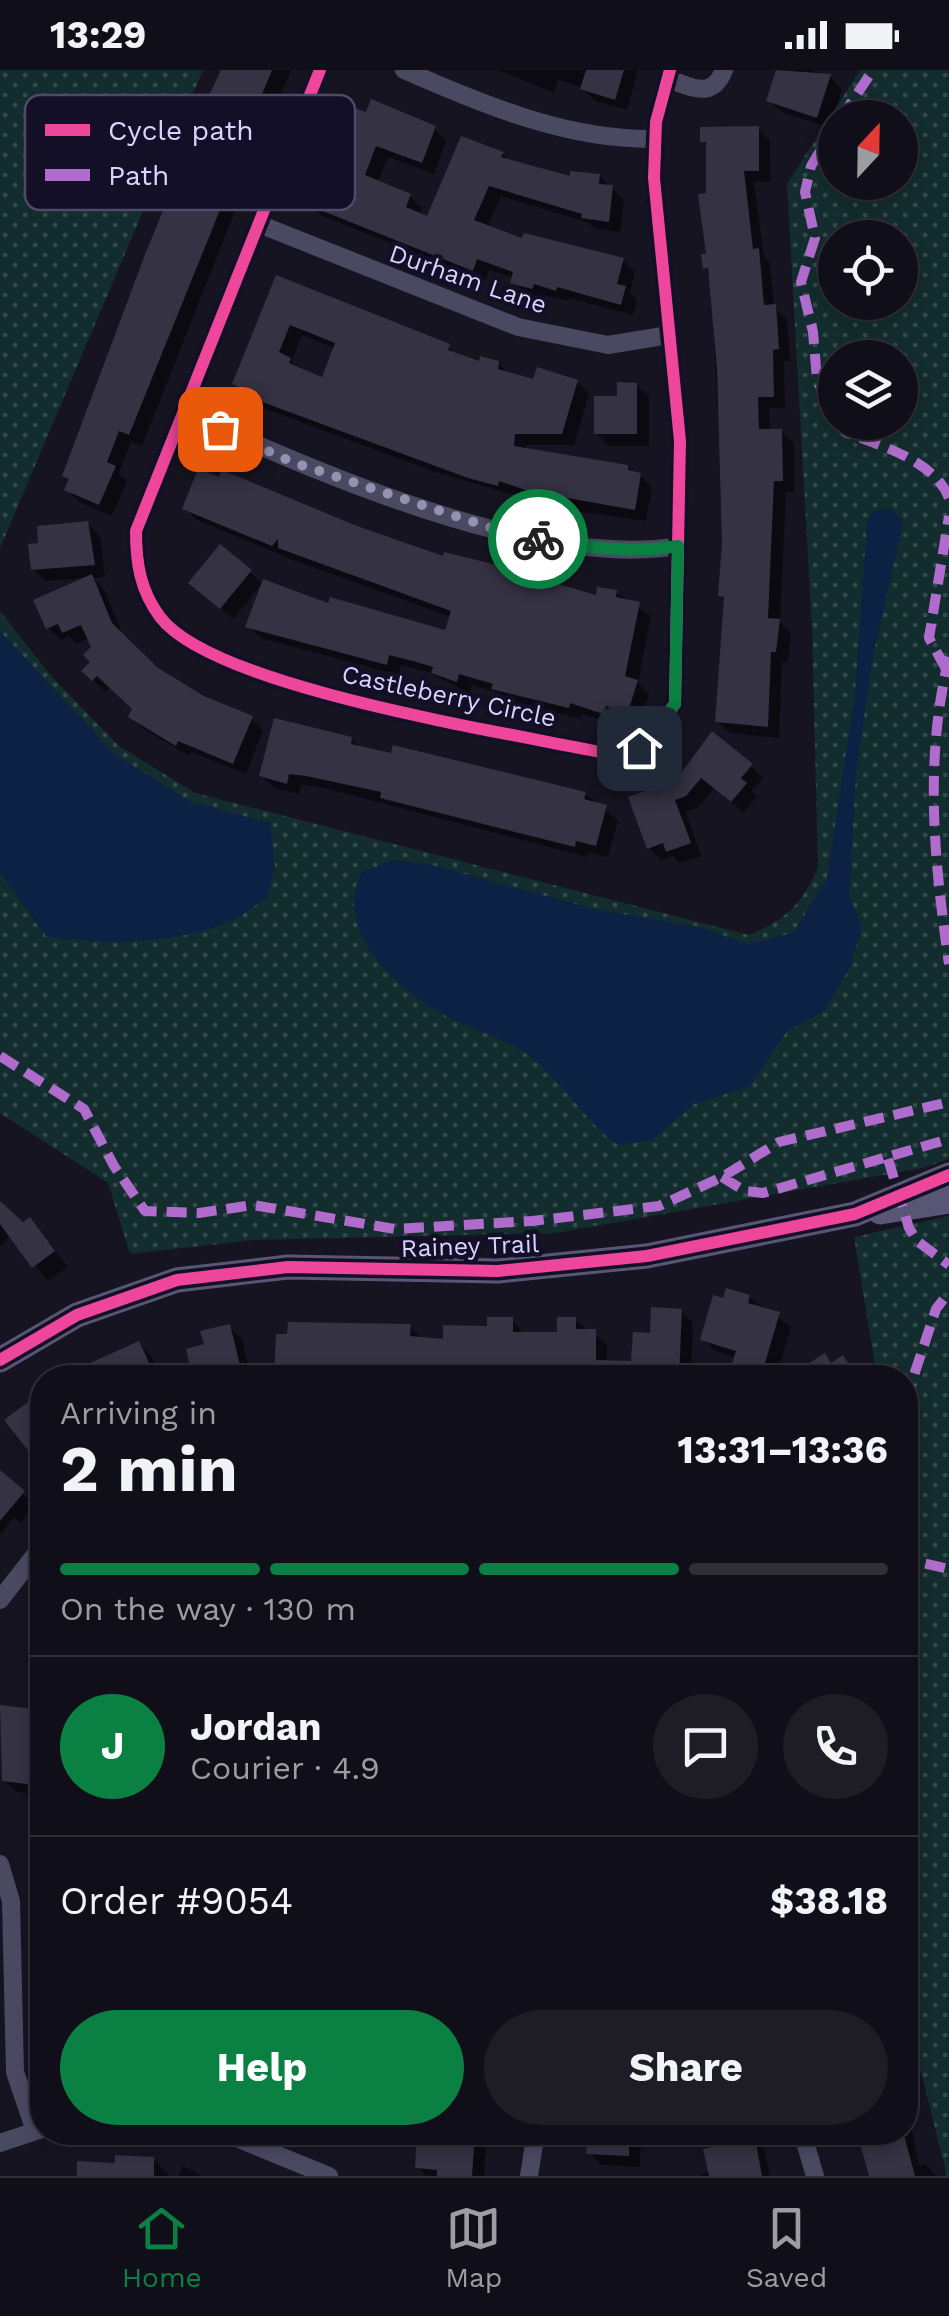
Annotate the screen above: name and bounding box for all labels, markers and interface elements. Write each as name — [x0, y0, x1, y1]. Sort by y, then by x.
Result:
text: 13:29 — [50, 13, 146, 57]
legend — [25, 95, 355, 210]
north arrow — [818, 100, 918, 200]
map controls — [818, 100, 918, 440]
text: Cycle path — [108, 114, 254, 147]
text: Path — [108, 159, 169, 192]
button: locate — [818, 220, 918, 320]
street label: Durham Lane — [385, 238, 551, 320]
button: layers — [818, 340, 918, 440]
pin — [178, 387, 263, 472]
icon: bag — [193, 402, 248, 457]
courier — [488, 489, 588, 589]
icon: bike — [511, 512, 566, 567]
street label: Castleberry Circle — [339, 659, 559, 733]
pin — [597, 706, 682, 791]
icon: home — [612, 721, 667, 776]
street label: Rainey Trail — [400, 1229, 540, 1263]
text: Arriving in — [60, 1394, 217, 1432]
text: 13:31–13:36 — [678, 1428, 888, 1472]
text: 2 min — [60, 1431, 238, 1507]
text: On the way · 130 m — [60, 1590, 356, 1628]
button: chat — [653, 1694, 758, 1799]
button: phone — [783, 1694, 888, 1799]
text: Jordan — [190, 1705, 322, 1749]
text: J — [101, 1724, 124, 1768]
text: Courier · 4.9 — [190, 1749, 380, 1787]
text: Order #9054 — [60, 1879, 293, 1923]
text: $38.18 — [770, 1879, 888, 1923]
button: Help — [60, 2010, 464, 2125]
button: Share — [484, 2010, 888, 2125]
tab: Home — [122, 2201, 202, 2294]
tab: Map — [445, 2201, 502, 2294]
tab: Saved — [746, 2201, 827, 2294]

